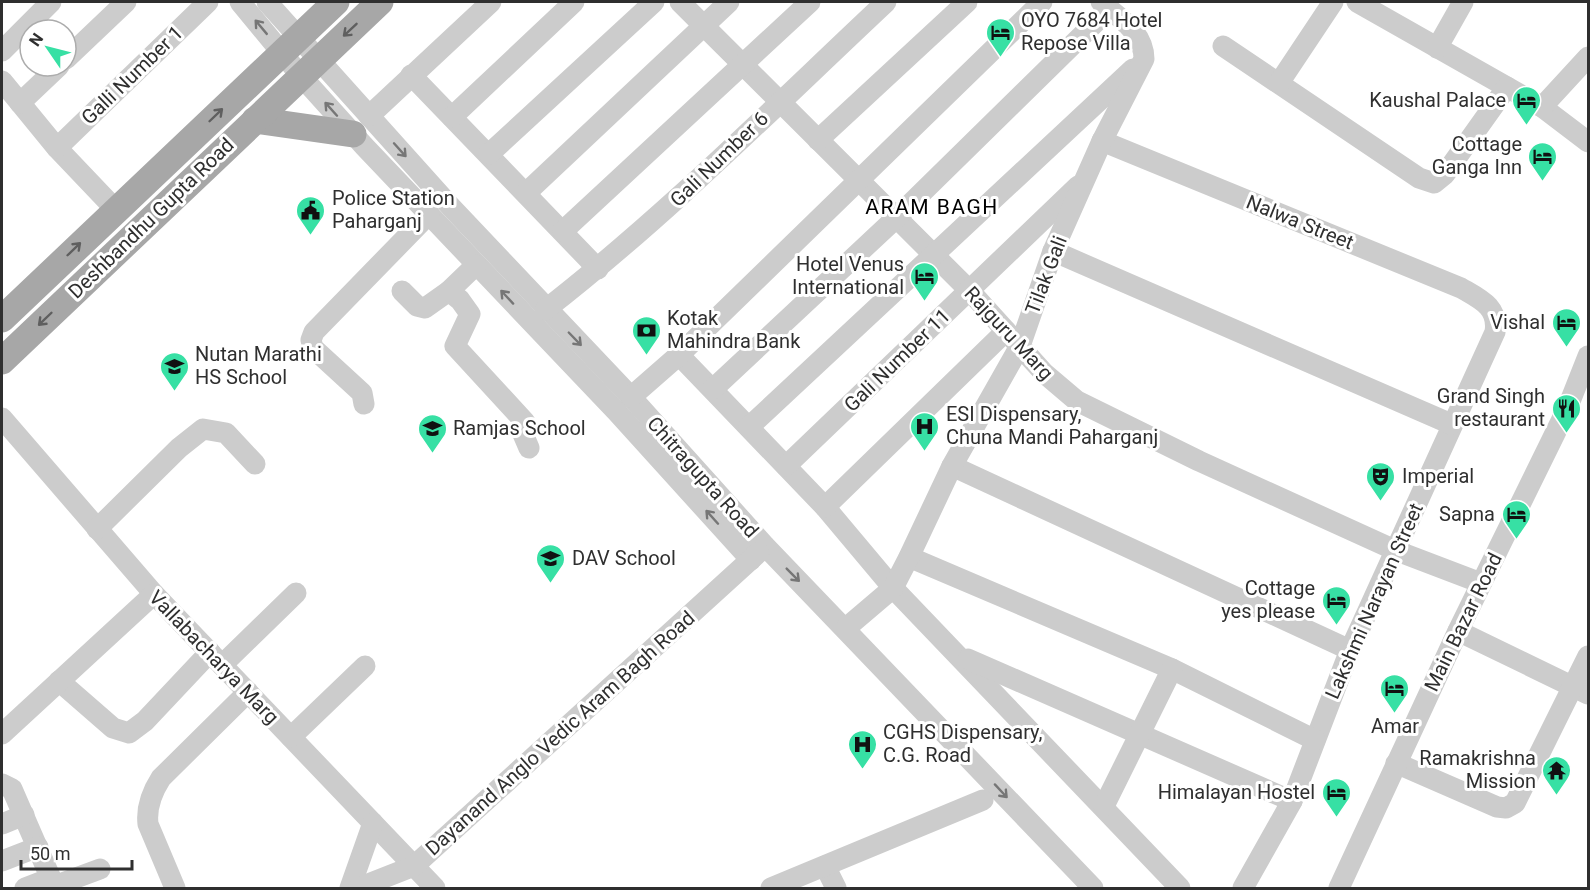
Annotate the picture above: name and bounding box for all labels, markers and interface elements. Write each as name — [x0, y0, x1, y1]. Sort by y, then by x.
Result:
place label: OYO 7684 Hotel Repose Villa — [1021, 8, 1162, 55]
hotel icon: OYO 7684 Hotel Repose Villa — [984, 16, 1016, 58]
north arrow — [18, 18, 78, 78]
one-way arrow — [254, 20, 268, 35]
street label: Galli Number 1 — [76, 21, 188, 129]
one-way arrow — [343, 23, 358, 37]
text: N — [25, 30, 47, 50]
hotel icon: Kaushal Palace — [1511, 84, 1543, 126]
place label: Kaushal Palace — [1369, 88, 1506, 112]
one-way arrow — [324, 102, 338, 117]
street label: Gali Number 6 — [665, 106, 773, 212]
one-way arrow — [208, 108, 223, 122]
place label: Cottage Ganga Inn — [1432, 132, 1522, 179]
street label: Deshbandhu Gupta Road — [63, 133, 239, 303]
hotel icon: Cottage Ganga Inn — [1527, 140, 1559, 182]
one-way arrow — [393, 142, 407, 157]
place label: Police Station Paharganj — [332, 186, 455, 233]
street label: Nalwa Street — [1243, 190, 1357, 254]
public building icon: Police Station Paharganj — [295, 194, 327, 236]
district label: ARAM BAGH — [865, 195, 999, 219]
street label: Tilak Gali — [1020, 232, 1072, 318]
one-way arrow — [67, 242, 82, 257]
place label: Hotel Venus International — [792, 252, 904, 299]
hotel icon: Hotel Venus International — [909, 260, 941, 302]
street label: Rajguru Marg — [960, 281, 1058, 385]
one-way arrow — [499, 290, 514, 305]
street label: Gali Number 11 — [839, 303, 955, 417]
place label: Kotak Mahindra Bank — [667, 306, 801, 353]
hotel icon: Vishal — [1550, 306, 1582, 348]
place label: Vishal — [1490, 310, 1545, 334]
one-way arrow — [38, 312, 53, 326]
bank icon: Kotak Mahindra Bank — [630, 314, 662, 356]
one-way arrow — [567, 332, 582, 347]
place label: Nutan Marathi HS School — [195, 342, 322, 389]
school or university icon: Nutan Marathi HS School — [158, 350, 190, 392]
place label: Grand Singh restaurant — [1437, 384, 1545, 431]
restaurant icon: Grand Singh restaurant — [1550, 392, 1582, 434]
place label: ESI Dispensary, Chuna Mandi Paharganj — [946, 402, 1158, 449]
hospital icon: ESI Dispensary, Chuna Mandi Paharganj — [909, 410, 941, 452]
school or university icon: Ramjas School — [416, 412, 448, 454]
street label: Chitragupta Road — [642, 412, 764, 542]
place label: Ramjas School — [453, 416, 586, 440]
theatre icon: Imperial — [1365, 460, 1397, 502]
place label: Imperial — [1402, 464, 1474, 488]
hotel icon: Sapna — [1500, 498, 1532, 540]
street label: Lakshmi Narayan Street — [1320, 499, 1428, 703]
place label: Sapna — [1439, 502, 1495, 526]
one-way arrow — [705, 509, 719, 524]
school or university icon: DAV School — [535, 542, 567, 584]
place label: DAV School — [572, 546, 676, 570]
street label: Main Bazar Road — [1419, 549, 1507, 695]
one-way arrow — [786, 567, 800, 582]
place label: Cottage yes please — [1221, 576, 1315, 623]
hotel icon: Cottage yes please — [1320, 584, 1352, 626]
street label: Vallabacharya Marg — [144, 585, 284, 729]
street label: Dayanand Anglo Vedic Aram Bagh Road — [421, 606, 699, 860]
hotel icon: Amar — [1379, 672, 1411, 714]
place label: Amar — [1371, 714, 1419, 738]
place label: CGHS Dispensary, C.G. Road — [883, 720, 1043, 767]
hospital icon: CGHS Dispensary, C.G. Road — [846, 728, 878, 770]
place label: Ramakrishna Mission — [1419, 746, 1536, 793]
temple icon: Ramakrishna Mission — [1541, 754, 1573, 796]
hotel icon: Himalayan Hostel — [1320, 776, 1352, 818]
place label: Himalayan Hostel — [1158, 780, 1315, 804]
one-way arrow — [994, 783, 1008, 798]
scale bar — [21, 833, 132, 871]
text: 50 m — [30, 843, 70, 864]

